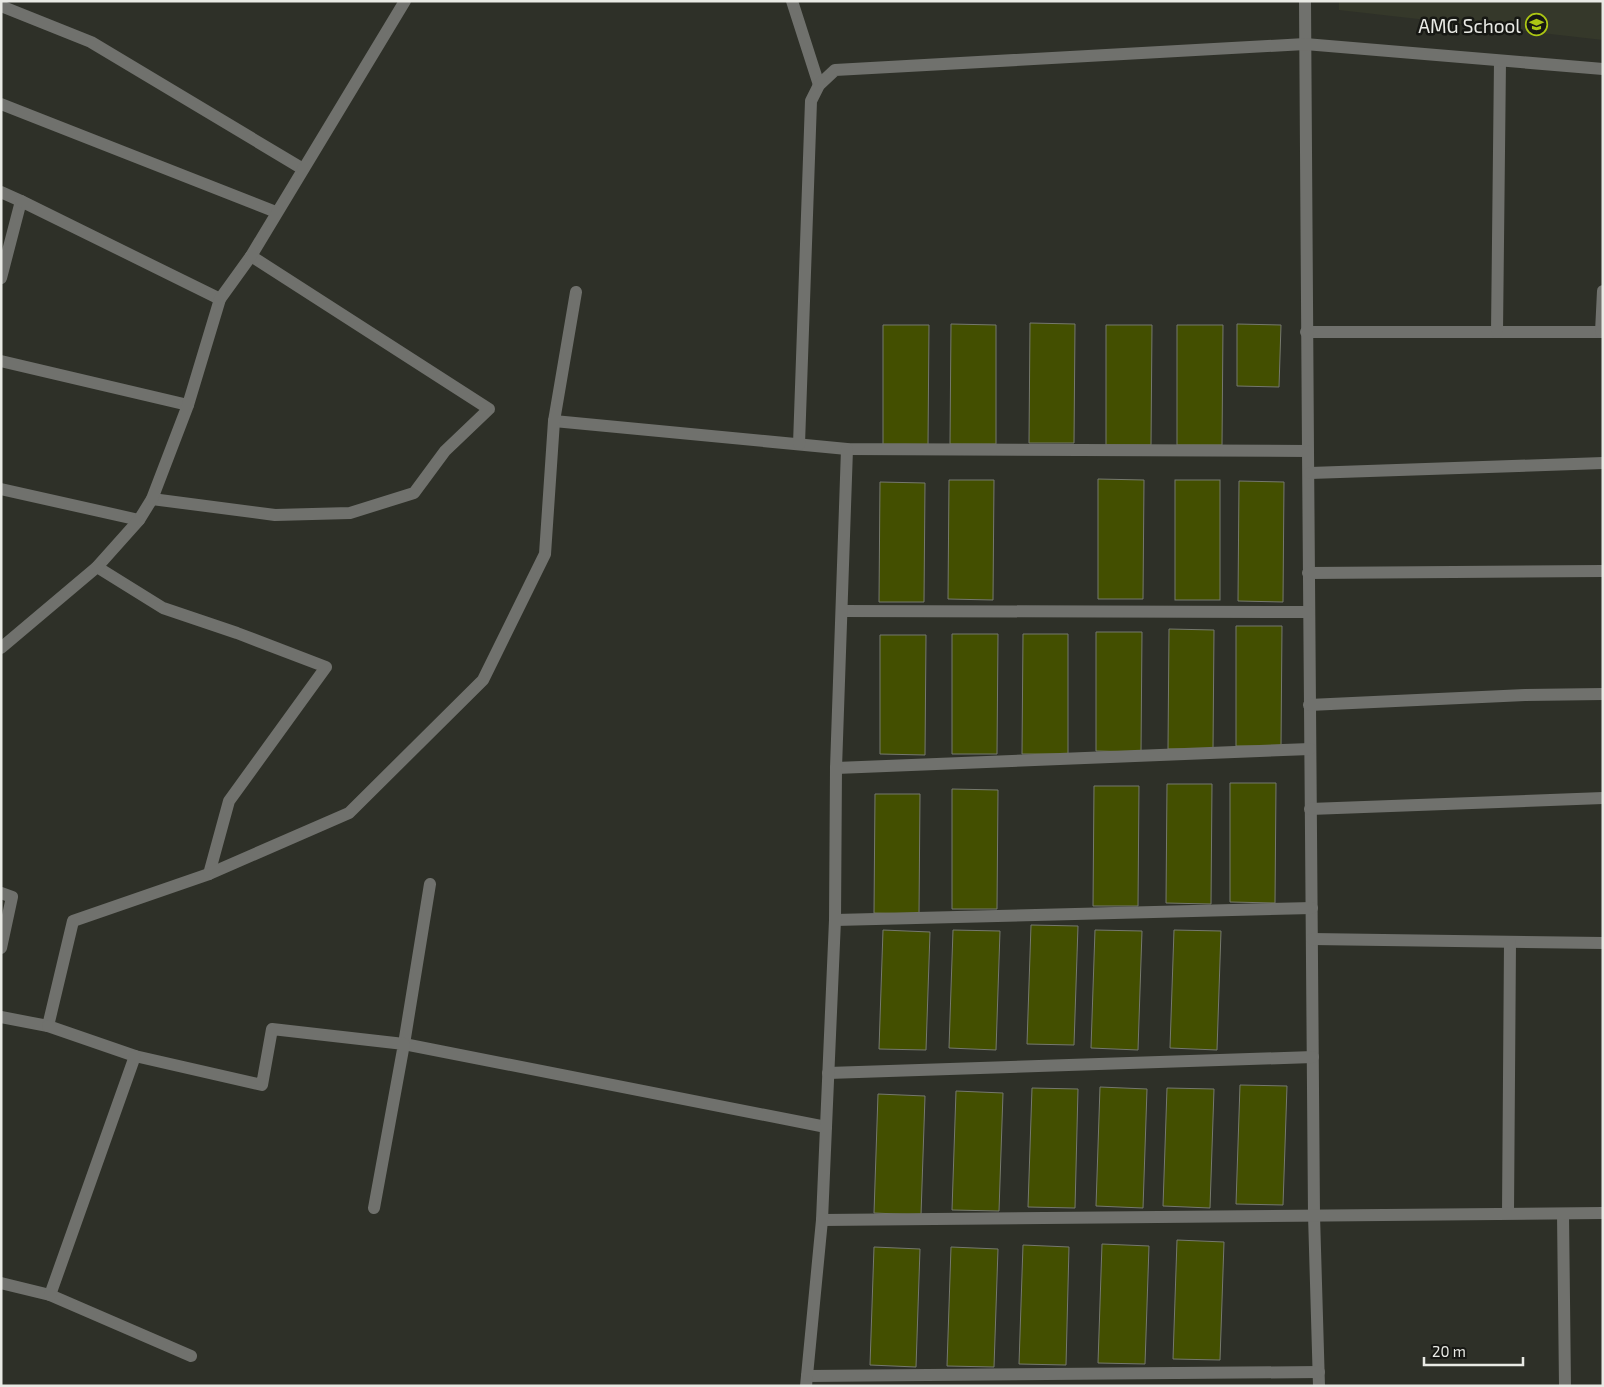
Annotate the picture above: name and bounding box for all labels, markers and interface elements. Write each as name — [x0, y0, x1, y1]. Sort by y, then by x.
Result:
school or university icon: AMG School — [1525, 13, 1549, 37]
place label: AMG School — [1418, 14, 1521, 37]
scale bar — [1424, 1334, 1523, 1366]
text: 20 m — [1432, 1342, 1466, 1360]

